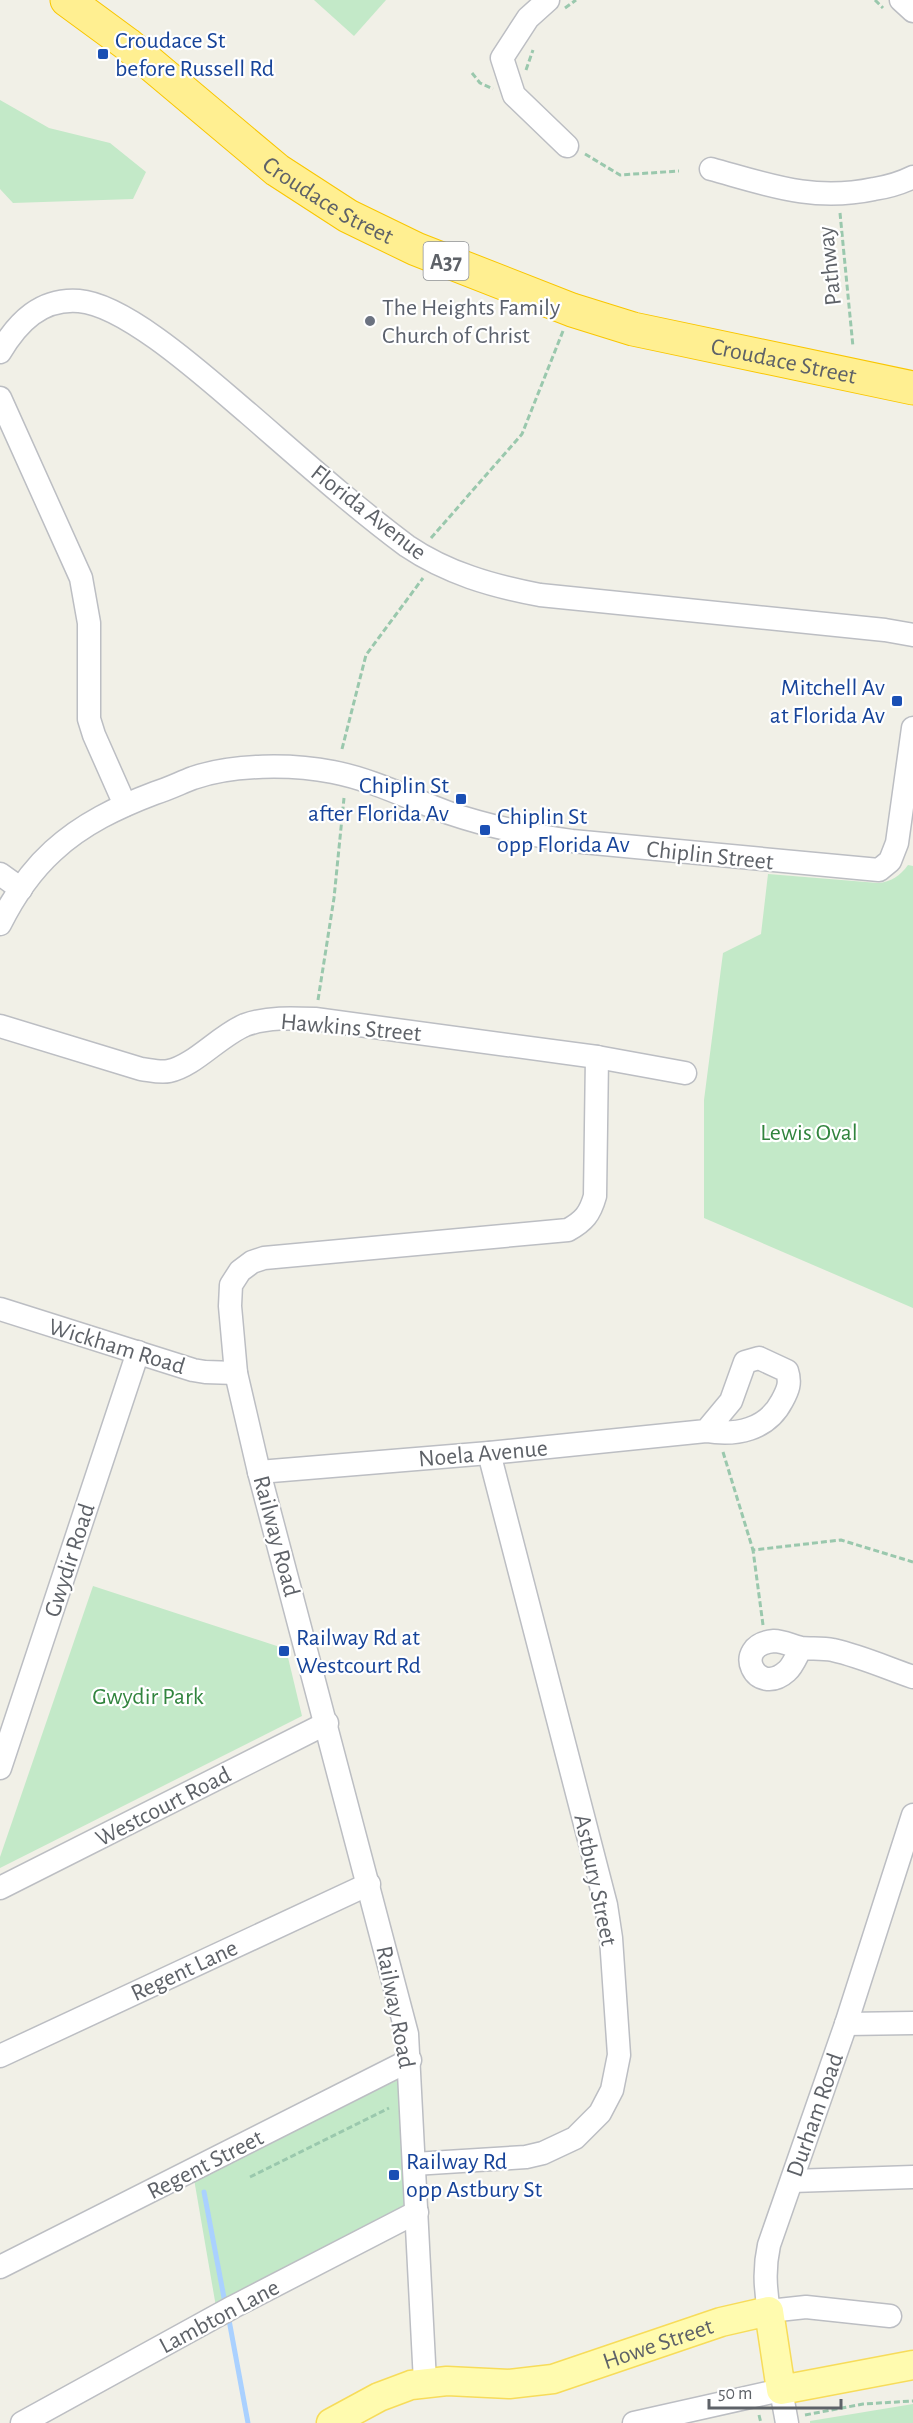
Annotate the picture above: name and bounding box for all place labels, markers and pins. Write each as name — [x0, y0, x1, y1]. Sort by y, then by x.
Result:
place label: Croudace St before Russell Rd — [115, 29, 274, 81]
marker: Croudace St before Russell Rd — [96, 47, 110, 61]
place label: The Heights Family Church of Christ — [382, 296, 560, 348]
marker: The Heights Family Church of Christ — [363, 314, 377, 328]
place label: Mitchell Av at Florida Av — [770, 676, 885, 728]
marker: Mitchell Av at Florida Av — [890, 694, 904, 708]
place label: Chiplin St after Florida Av — [308, 774, 449, 826]
marker: Chiplin St after Florida Av — [454, 792, 468, 806]
place label: Chiplin St opp Florida Av — [497, 805, 630, 857]
marker: Chiplin St opp Florida Av — [478, 823, 492, 837]
place label: Railway Rd at Westcourt Rd — [296, 1626, 421, 1678]
marker: Railway Rd at Westcourt Rd — [277, 1644, 291, 1658]
place label: Railway Rd opp Astbury St — [406, 2150, 542, 2202]
marker: Railway Rd opp Astbury St — [387, 2168, 401, 2182]

